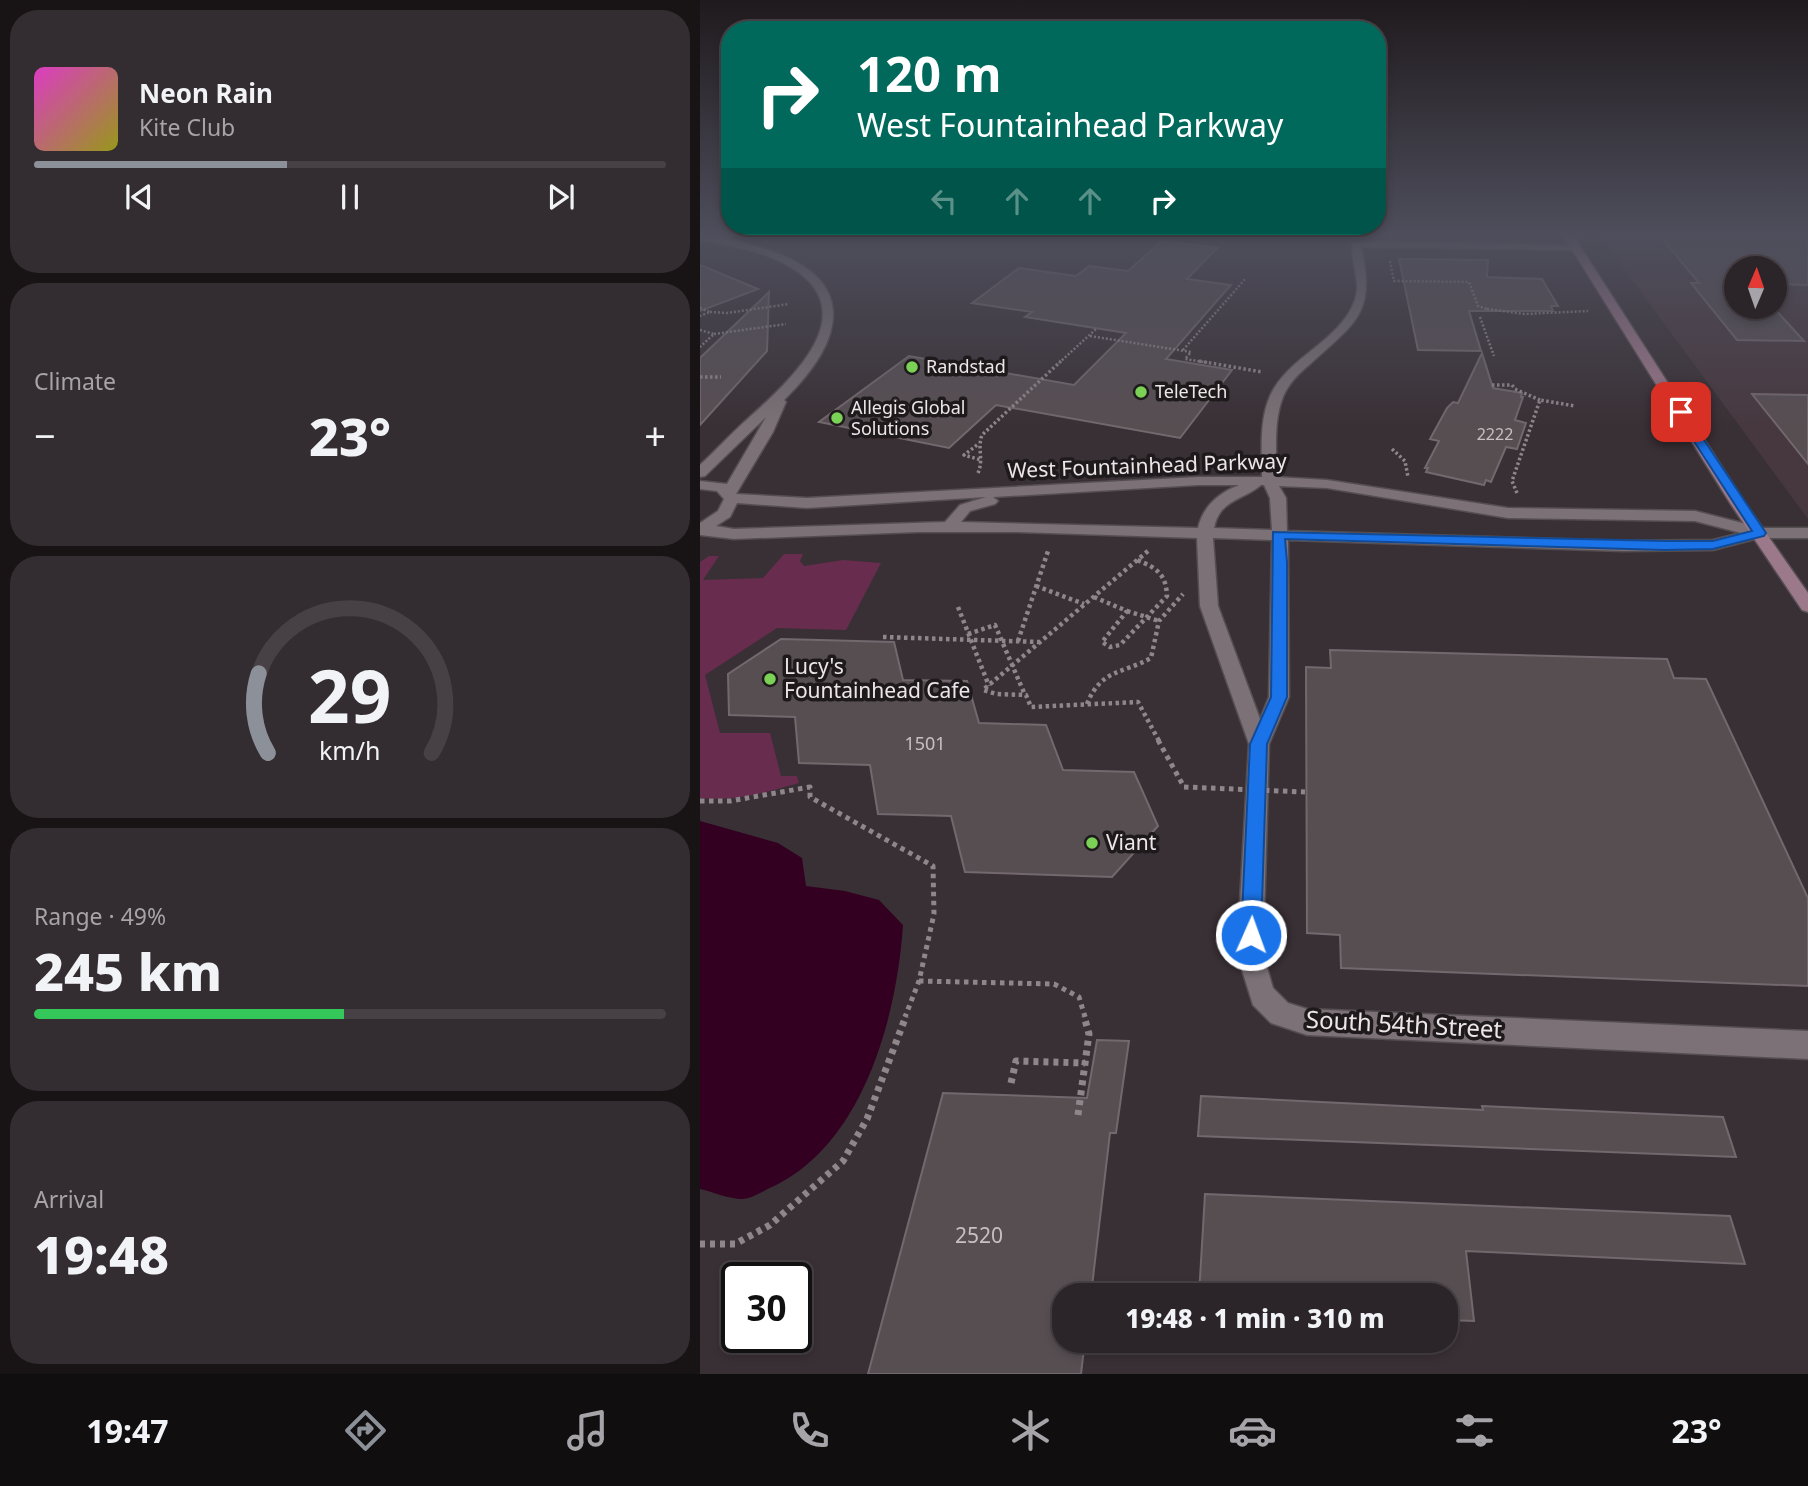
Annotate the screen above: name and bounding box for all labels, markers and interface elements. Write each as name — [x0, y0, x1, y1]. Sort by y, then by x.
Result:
text: 120 m — [857, 40, 1002, 106]
icon: right — [742, 49, 833, 140]
text: Neon Rain — [139, 75, 273, 111]
text: West Fountainhead Parkway — [857, 103, 1283, 146]
text: Kite Club — [139, 111, 235, 143]
icon: previous — [120, 178, 158, 216]
icon: pause — [331, 178, 369, 216]
icon: next — [542, 178, 580, 216]
icon: left — [925, 182, 963, 220]
icon: ahead — [998, 182, 1036, 220]
icon: ahead — [1071, 182, 1109, 220]
icon: right — [1144, 182, 1182, 220]
north arrow — [1724, 256, 1787, 318]
map controls — [1724, 256, 1787, 319]
place label: Randstad — [926, 354, 1006, 378]
marker: Randstad — [904, 359, 920, 375]
text: Climate — [34, 365, 116, 397]
place label: TeleTech — [1155, 379, 1227, 403]
pin — [1651, 382, 1711, 442]
marker: TeleTech — [1133, 384, 1149, 400]
icon: arrive — [1662, 393, 1700, 431]
place label: Allegis Global Solutions — [851, 395, 965, 440]
text: 23° — [309, 400, 391, 471]
text: − — [34, 409, 56, 461]
text: + — [644, 409, 666, 461]
marker: Allegis Global Solutions — [829, 410, 845, 426]
house number: 2222 — [1477, 423, 1513, 445]
street label: West Fountainhead Parkway — [1007, 446, 1288, 484]
text: 29 — [308, 645, 392, 744]
place label: Lucy's Fountainhead Cafe — [784, 652, 970, 704]
marker: Lucy's Fountainhead Cafe — [762, 671, 778, 687]
house number: 1501 — [904, 731, 946, 755]
text: km/h — [319, 733, 381, 767]
place label: Viant — [1106, 828, 1157, 856]
marker: Viant — [1084, 835, 1100, 851]
position arrow — [1214, 898, 1288, 972]
text: Range · 49% — [34, 900, 166, 932]
text: 245 km — [34, 935, 222, 1006]
street label: South 54th Street — [1305, 1002, 1503, 1045]
text: Arrival — [34, 1183, 104, 1215]
text: 19:48 — [34, 1218, 169, 1289]
house number: 2520 — [955, 1221, 1003, 1249]
speed limit sign: 30 — [721, 1262, 812, 1353]
text: 19:48 · 1 min · 310 m — [1125, 1300, 1385, 1336]
icon: directions — [341, 1406, 390, 1455]
icon: music — [563, 1406, 612, 1455]
icon: phone — [785, 1406, 834, 1455]
icon: climate — [1006, 1406, 1055, 1455]
icon: car — [1228, 1406, 1277, 1455]
icon: filters — [1450, 1406, 1499, 1455]
text: 19:47 — [86, 1409, 169, 1452]
text: 23° — [1671, 1409, 1722, 1452]

